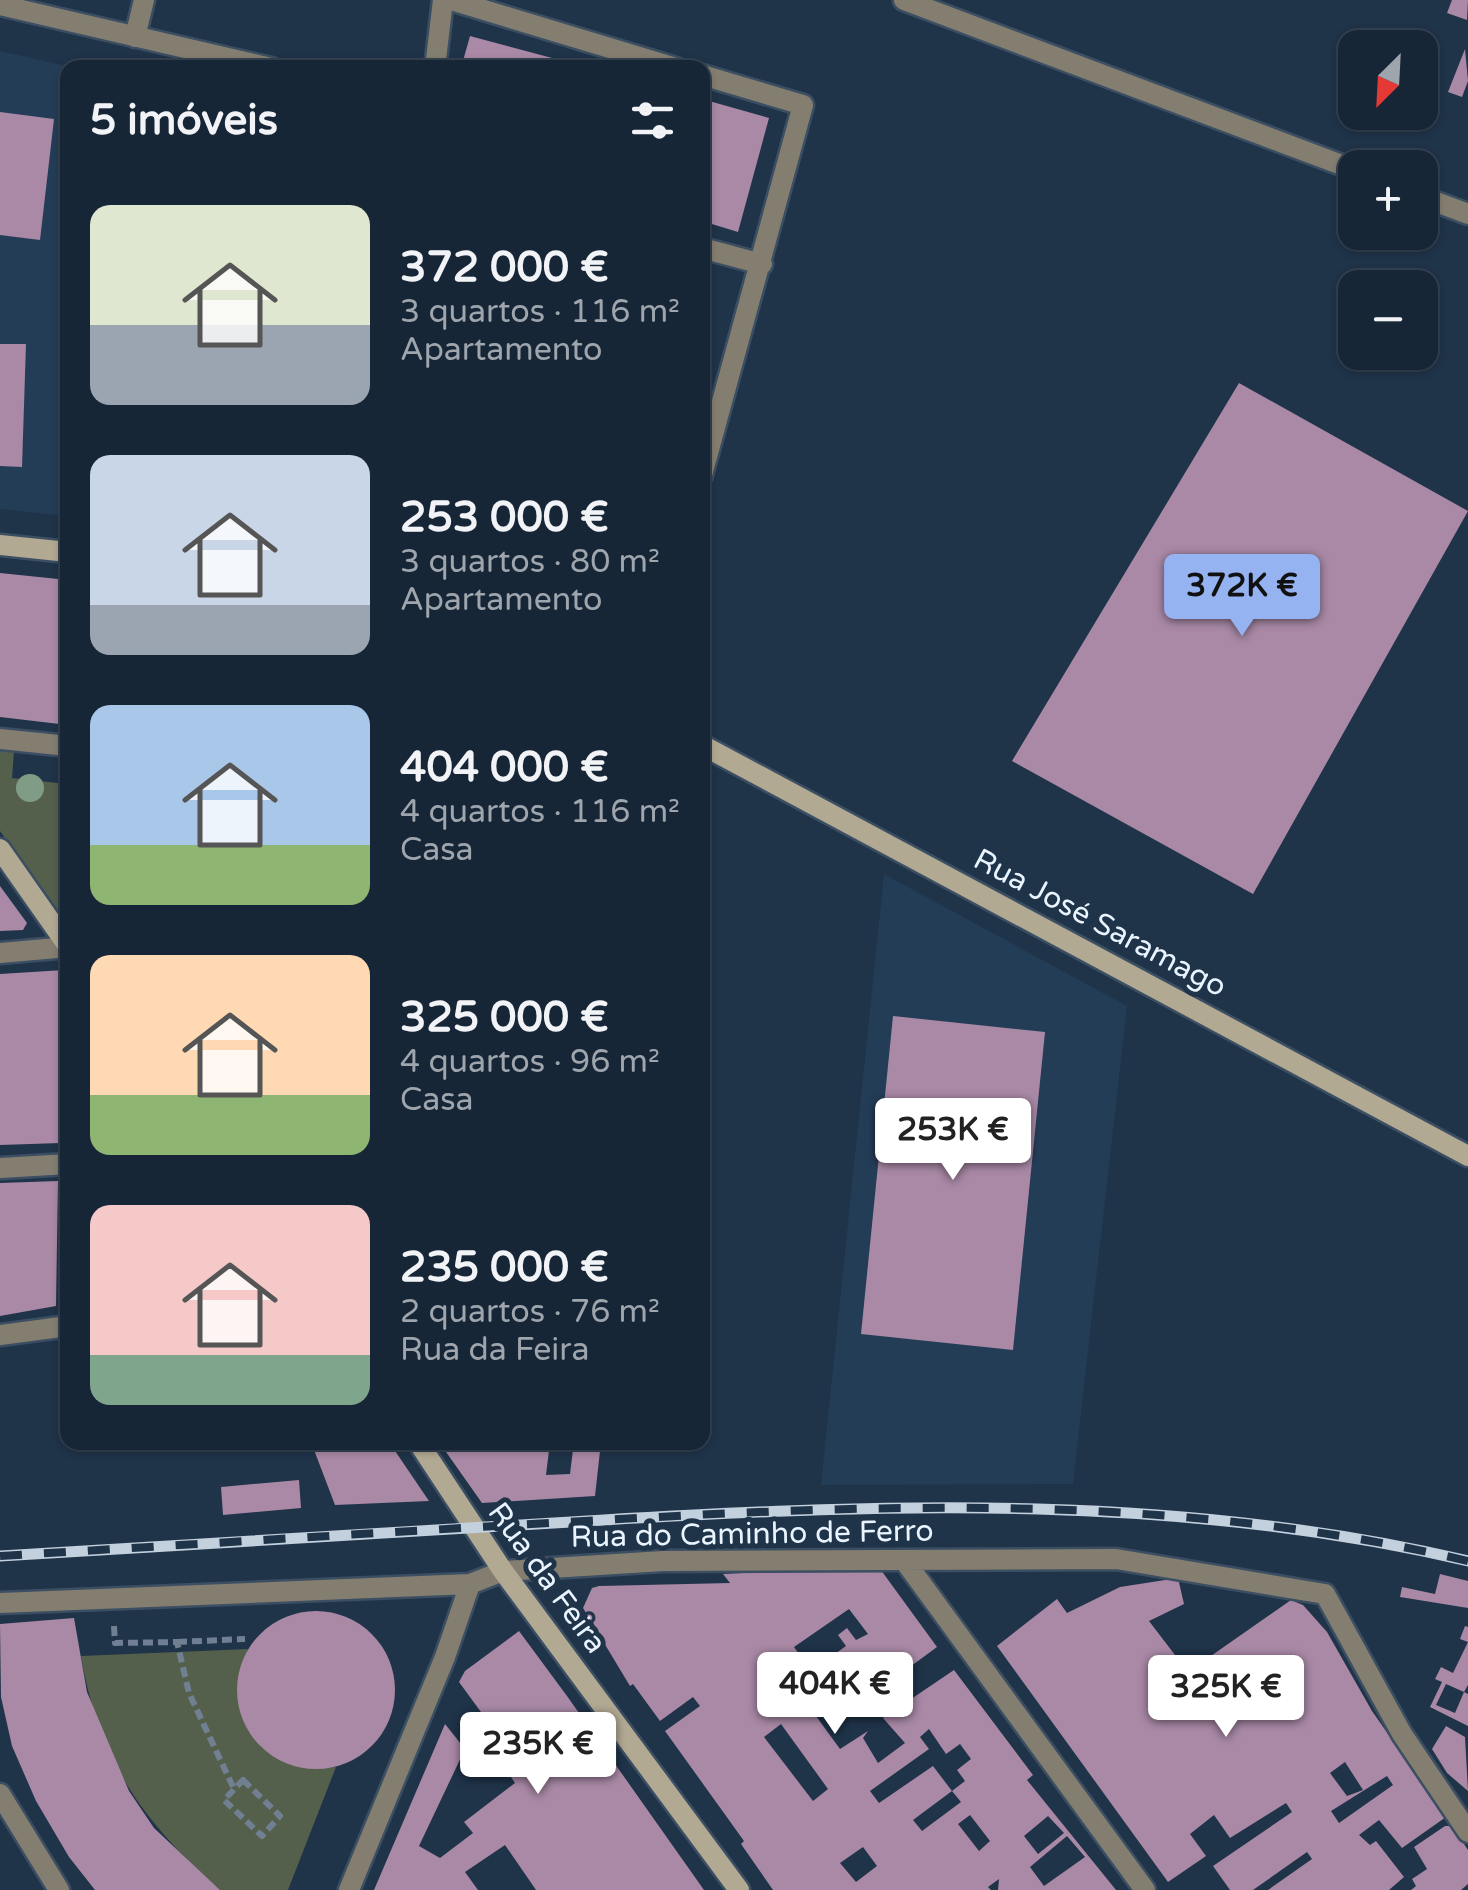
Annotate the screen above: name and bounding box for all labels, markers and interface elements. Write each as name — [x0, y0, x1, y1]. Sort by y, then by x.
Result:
north arrow — [1338, 30, 1438, 130]
map controls — [1338, 30, 1438, 370]
icon: filters — [625, 93, 680, 148]
text: 5 imóveis — [90, 95, 278, 146]
button: + — [1338, 150, 1438, 250]
text: 372 000 € — [400, 242, 609, 293]
icon: home — [170, 245, 290, 365]
button: − — [1338, 270, 1438, 370]
text: 3 quartos · 116 m² — [400, 293, 680, 331]
text: Apartamento — [400, 331, 602, 369]
text: 253 000 € — [400, 492, 609, 543]
icon: home — [170, 495, 290, 615]
text: 3 quartos · 80 m² — [400, 543, 660, 581]
pin: 372K € — [1161, 554, 1323, 639]
text: 372K € — [1186, 567, 1298, 605]
text: Apartamento — [400, 581, 602, 619]
text: 404 000 € — [400, 742, 609, 793]
icon: home — [170, 745, 290, 865]
text: 4 quartos · 116 m² — [400, 793, 680, 831]
text: Casa — [400, 831, 474, 869]
street label: Rua José Saramago — [967, 841, 1233, 1005]
text: 325 000 € — [400, 992, 609, 1043]
icon: home — [170, 995, 290, 1115]
text: 4 quartos · 96 m² — [400, 1043, 660, 1081]
text: Casa — [400, 1081, 474, 1119]
pin: 253K € — [872, 1098, 1034, 1183]
text: 253K € — [897, 1111, 1009, 1149]
text: 235 000 € — [400, 1242, 609, 1293]
icon: home — [170, 1245, 290, 1365]
text: 2 quartos · 76 m² — [400, 1293, 660, 1331]
text: Rua da Feira — [400, 1331, 590, 1369]
street label: Rua da Feira — [480, 1495, 614, 1661]
street label: Rua do Caminho de Ferro — [570, 1512, 934, 1556]
pin: 404K € — [754, 1652, 916, 1737]
pin: 325K € — [1145, 1655, 1307, 1740]
text: 404K € — [779, 1665, 891, 1703]
text: 325K € — [1170, 1668, 1282, 1706]
pin: 235K € — [457, 1712, 619, 1797]
text: 235K € — [482, 1725, 594, 1763]

